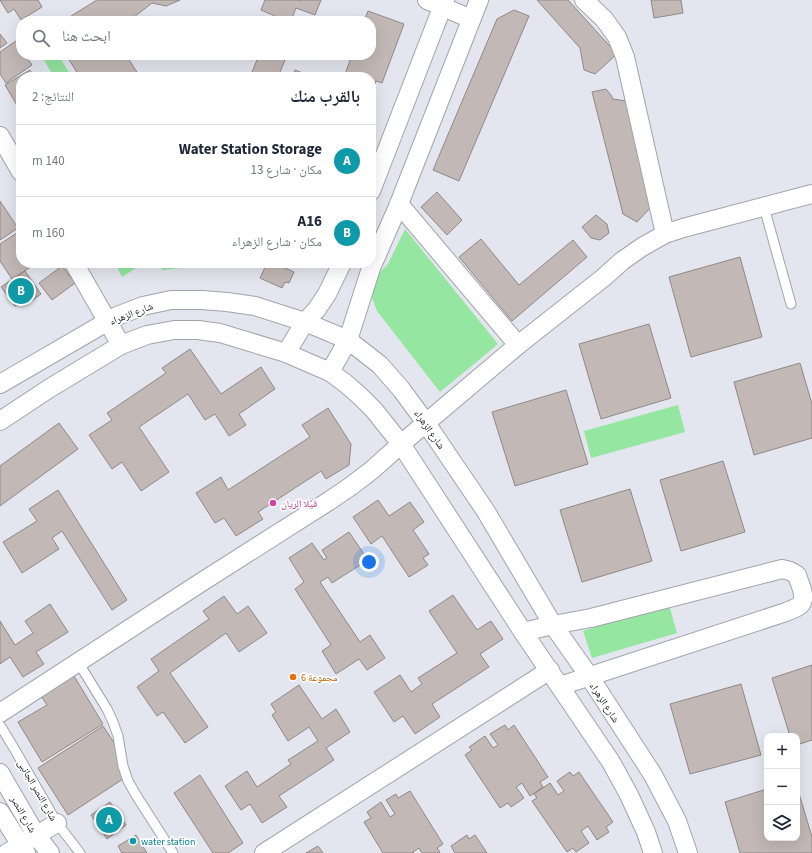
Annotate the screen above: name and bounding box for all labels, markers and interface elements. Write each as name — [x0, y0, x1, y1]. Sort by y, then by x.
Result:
search box — [16, 16, 376, 60]
text: ابحث هنا — [62, 26, 111, 47]
icon: search — [30, 27, 52, 49]
text: بالقرب منك — [290, 85, 360, 109]
text: النتائج: 2 — [32, 88, 74, 106]
text: Water Station Storage — [179, 139, 322, 160]
text: 140 m — [32, 152, 65, 170]
text: A — [343, 152, 351, 170]
text: مكان · شارع 13 — [251, 161, 322, 179]
text: A16 — [298, 211, 322, 232]
text: 160 m — [32, 224, 65, 242]
text: B — [343, 224, 351, 242]
text: مكان · شارع الزهراء — [232, 233, 322, 251]
pin: B — [8, 276, 34, 306]
street label: شارع الزهراء — [108, 299, 155, 329]
street label: شارع الزهراء — [410, 407, 448, 453]
place label: فيلا الريان — [281, 497, 317, 511]
marker: فيلا الريان — [268, 498, 278, 508]
your location — [359, 552, 379, 572]
place label: مجموعة 6 — [301, 671, 338, 685]
marker: مجموعة 6 — [288, 672, 298, 682]
street label: شارع الزهراء — [586, 680, 623, 726]
map controls — [764, 733, 800, 841]
button: + — [764, 733, 800, 769]
street label: شارع النصر الجانبى — [16, 757, 60, 823]
button: − — [764, 769, 800, 805]
street label: شارع النصر — [9, 794, 39, 834]
pin: A — [96, 805, 122, 835]
button: layers — [764, 805, 800, 841]
place label: water station — [141, 835, 195, 849]
marker: water station — [128, 836, 138, 846]

